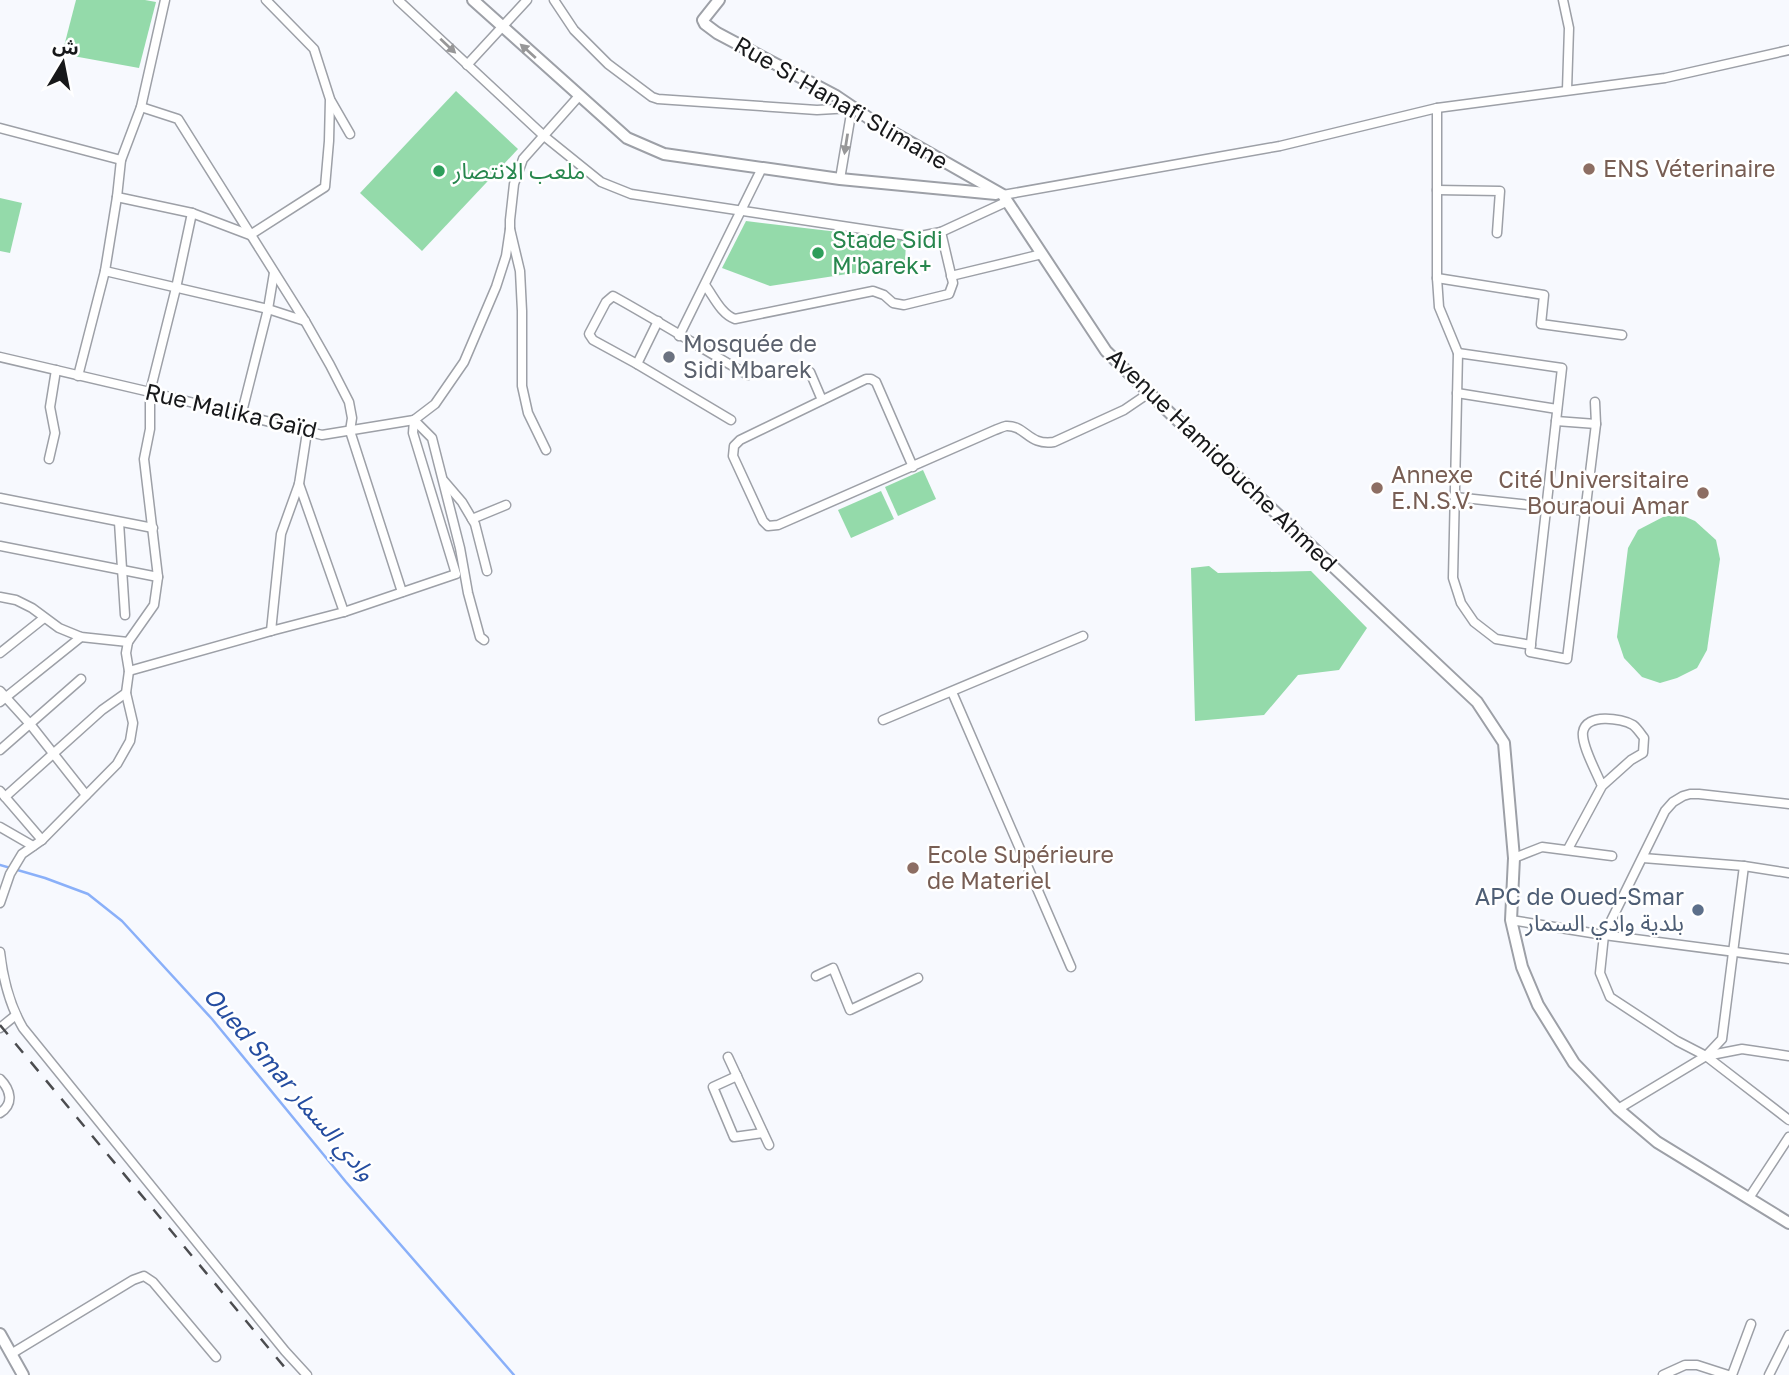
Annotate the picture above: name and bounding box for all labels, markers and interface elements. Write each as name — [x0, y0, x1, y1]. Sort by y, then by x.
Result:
north arrow — [28, 28, 98, 98]
street label: Rue Si Hanafi Slimane — [730, 30, 953, 175]
text: ش — [51, 32, 81, 59]
one-way arrow — [439, 38, 456, 54]
one-way arrow — [520, 43, 537, 59]
one-way arrow — [840, 133, 851, 155]
place label: ENS Véterinaire — [1603, 154, 1775, 182]
place label: ملعب الانتصار — [452, 156, 585, 185]
marker: ENS Véterinaire — [1581, 161, 1597, 177]
marker: ملعب الانتصار — [431, 163, 447, 179]
place label: Stade Sidi M'barek+ — [832, 225, 943, 279]
marker: Stade Sidi M'barek+ — [810, 245, 826, 261]
place label: Mosquée de Sidi Mbarek — [683, 329, 817, 383]
street label: Avenue Hamidouche Ahmed — [1102, 342, 1344, 577]
marker: Mosquée de Sidi Mbarek — [661, 349, 677, 365]
street label: Rue Malika Gaïd — [143, 377, 320, 443]
place label: Annexe E.N.S.V. — [1391, 460, 1475, 514]
place label: Cité Universitaire Bouraoui Amar — [1498, 465, 1689, 519]
marker: Annexe E.N.S.V. — [1369, 480, 1385, 496]
marker: Cité Universitaire Bouraoui Amar — [1695, 485, 1711, 501]
place label: Ecole Supérieure de Materiel — [927, 840, 1114, 894]
marker: Ecole Supérieure de Materiel — [905, 860, 921, 876]
place label: APC de Oued-Smar بلدية وادي السمار — [1475, 882, 1684, 940]
marker: APC de Oued-Smar بلدية وادي السمار — [1690, 902, 1706, 918]
water label: Oued Smar وادي السمار — [194, 980, 382, 1189]

